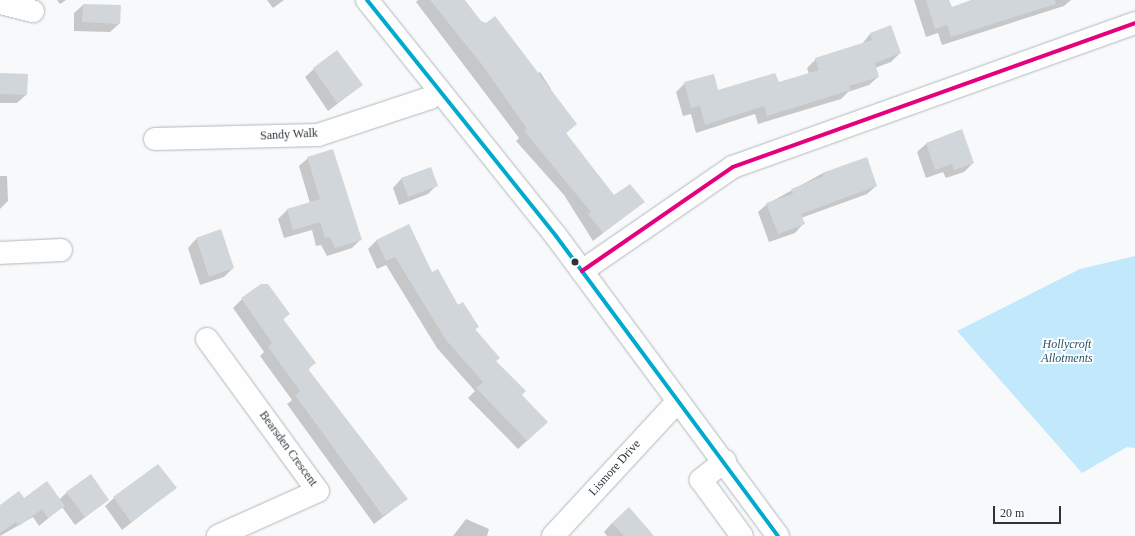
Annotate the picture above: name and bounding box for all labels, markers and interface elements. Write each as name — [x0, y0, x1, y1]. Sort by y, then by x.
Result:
street label: Sandy Walk — [260, 126, 318, 144]
unlabelled marker — [570, 257, 580, 267]
park label: Hollycroft Allotments — [1041, 338, 1093, 366]
street label: Bearsden Crescent — [256, 409, 320, 489]
street label: Lismore Drive — [586, 437, 644, 499]
scale bar — [995, 498, 1063, 524]
text: 20 m — [1000, 506, 1024, 520]

